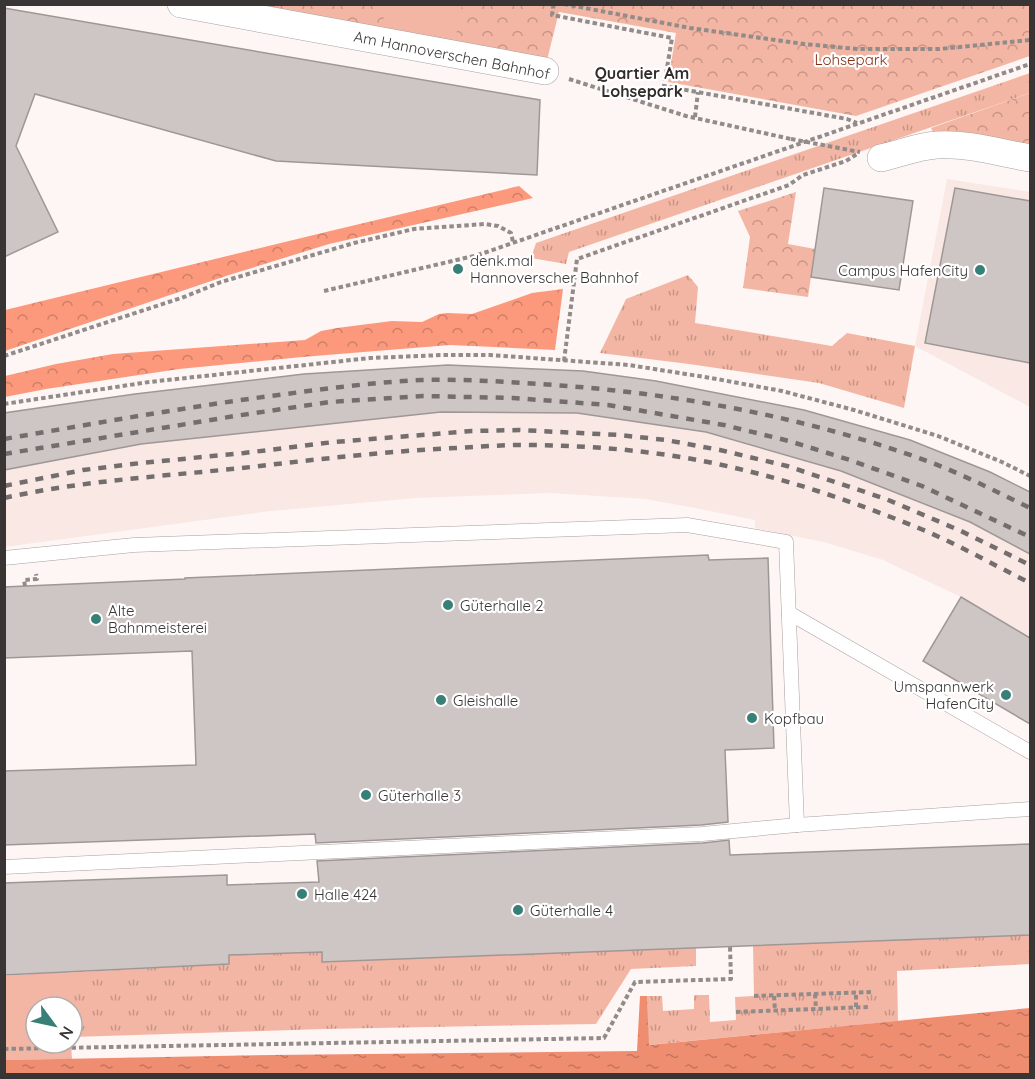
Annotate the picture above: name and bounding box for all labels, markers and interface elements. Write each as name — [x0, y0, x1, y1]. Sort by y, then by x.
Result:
street label: Am Hannoverschen Bahnhof — [352, 27, 552, 83]
park label: Lohsepark — [814, 50, 888, 69]
district label: Quartier Am Lohsepark — [595, 63, 689, 101]
place label: denk.mal Hannoverscher Bahnhof — [470, 251, 640, 287]
place label: Campus HafenCity — [838, 261, 968, 280]
marker: denk.mal Hannoverscher Bahnhof — [451, 262, 465, 276]
marker: Campus HafenCity — [973, 263, 987, 277]
place label: Güterhalle 2 — [460, 596, 543, 615]
marker: Güterhalle 2 — [441, 598, 455, 612]
place label: Alte Bahnmeisterei — [108, 601, 207, 637]
marker: Alte Bahnmeisterei — [89, 612, 103, 626]
place label: Umspannwerk HafenCity — [894, 677, 994, 713]
marker: Umspannwerk HafenCity — [999, 688, 1013, 702]
place label: Gleishalle — [453, 691, 518, 710]
marker: Gleishalle — [434, 693, 448, 707]
place label: Kopfbau — [764, 709, 824, 728]
marker: Kopfbau — [745, 711, 759, 725]
place label: Güterhalle 3 — [378, 786, 461, 805]
marker: Güterhalle 3 — [359, 788, 373, 802]
place label: Halle 424 — [314, 885, 377, 904]
marker: Halle 424 — [295, 887, 309, 901]
place label: Güterhalle 4 — [530, 901, 613, 920]
marker: Güterhalle 4 — [511, 903, 525, 917]
north arrow — [24, 995, 84, 1055]
text: N — [55, 1023, 78, 1044]

